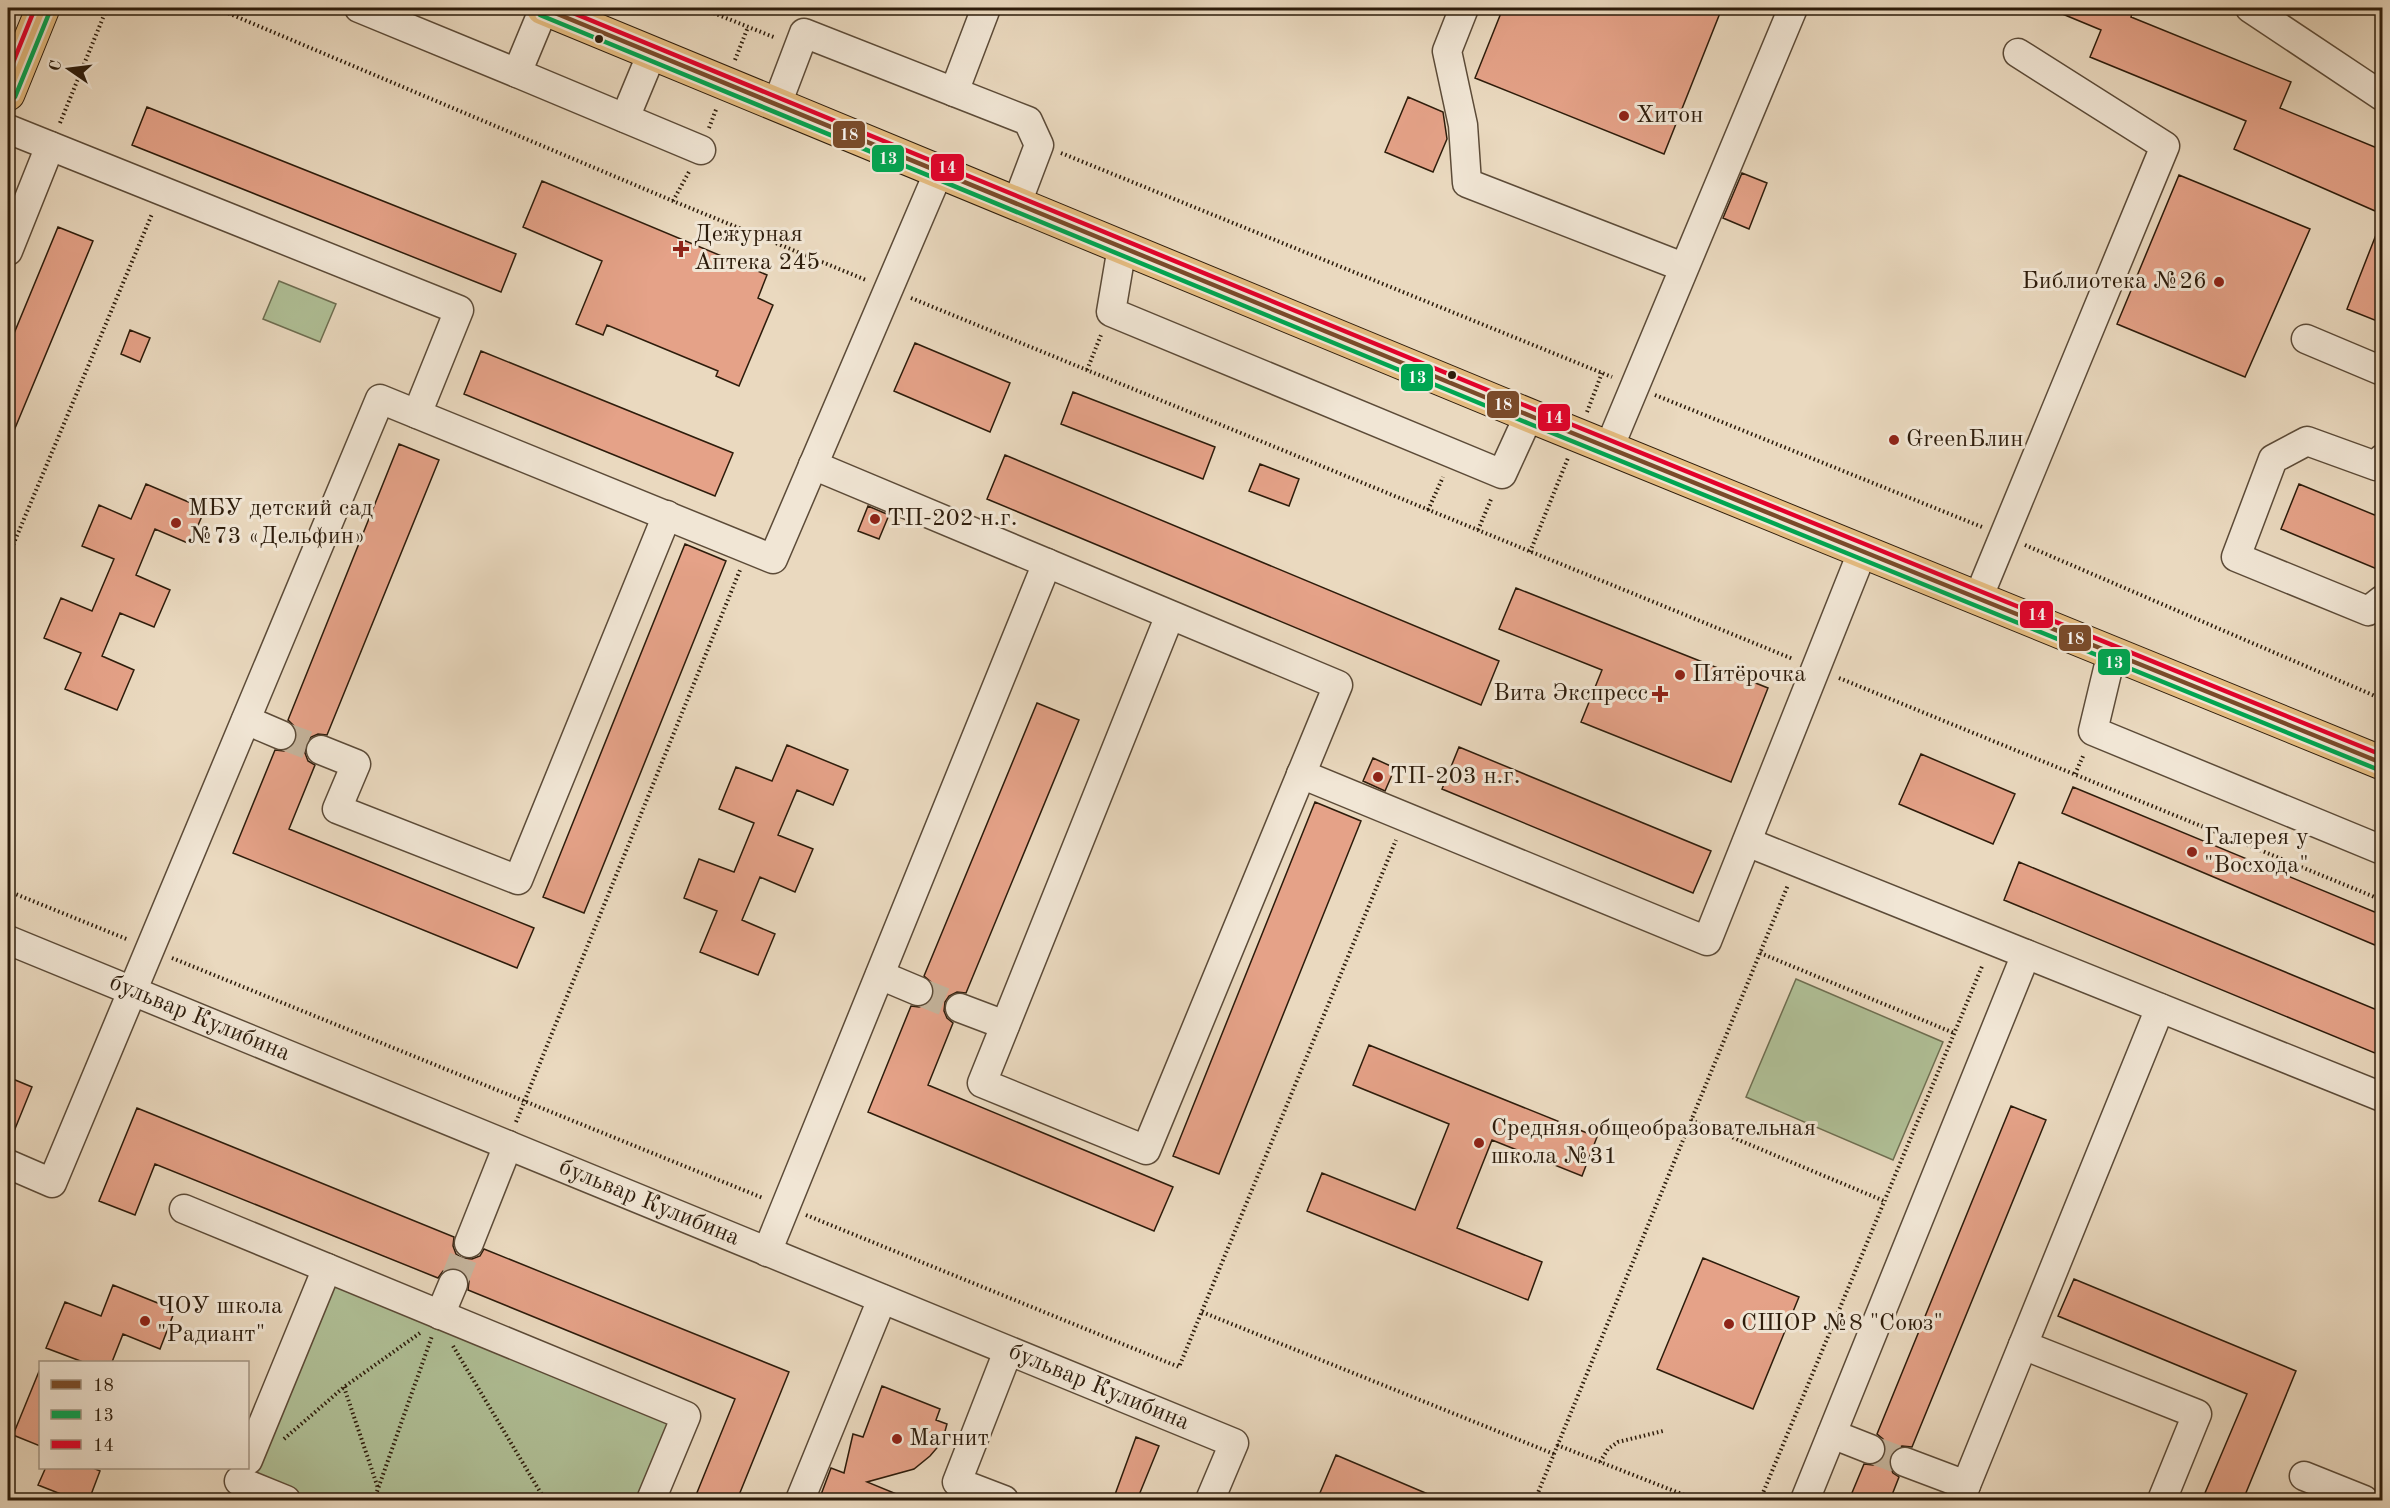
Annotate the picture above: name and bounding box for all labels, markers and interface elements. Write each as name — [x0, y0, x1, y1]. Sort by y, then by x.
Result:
unlabelled marker — [593, 33, 605, 45]
north arrow — [39, 39, 99, 99]
text: С — [47, 59, 65, 73]
place label: Хитон — [1636, 104, 1703, 128]
marker: Хитон — [1617, 109, 1631, 123]
line badge: 18 — [832, 120, 866, 149]
text: 18 — [840, 128, 858, 144]
line badge: 13 — [871, 144, 905, 173]
text: 13 — [879, 152, 897, 168]
line badge: 14 — [930, 153, 965, 182]
text: 14 — [938, 161, 956, 177]
place label: Дежурная Аптека 245 — [694, 223, 820, 275]
marker: Дежурная Аптека 245 — [672, 240, 690, 258]
place label: Библиотека №26 — [2022, 270, 2207, 294]
marker: Библиотека №26 — [2212, 275, 2226, 289]
line badge: 13 — [1400, 363, 1434, 392]
unlabelled marker — [1446, 369, 1458, 381]
text: 13 — [1408, 371, 1426, 387]
line badge: 18 — [1486, 390, 1520, 419]
text: 18 — [1494, 398, 1512, 414]
line badge: 14 — [1537, 403, 1571, 432]
text: 14 — [1545, 411, 1563, 427]
place label: GreenБлин — [1906, 428, 2023, 452]
marker: GreenБлин — [1887, 433, 1901, 447]
place label: МБУ детский сад №73 «Дельфин» — [188, 497, 373, 549]
place label: ТП-202 н.г. — [887, 507, 1017, 531]
marker: ТП-202 н.г. — [868, 512, 882, 526]
marker: МБУ детский сад №73 «Дельфин» — [169, 516, 183, 530]
line badge: 14 — [2019, 600, 2054, 629]
text: 14 — [2028, 608, 2046, 624]
line badge: 18 — [2058, 624, 2092, 652]
text: 18 — [2066, 632, 2084, 648]
line badge: 13 — [2097, 648, 2131, 676]
text: 13 — [2105, 656, 2123, 672]
place label: Пятёрочка — [1692, 663, 1806, 687]
marker: Пятёрочка — [1673, 668, 1687, 682]
place label: Вита Экспресс — [1493, 682, 1648, 706]
marker: Вита Экспресс — [1653, 687, 1667, 701]
place label: ТП-203 н.г. — [1390, 765, 1520, 789]
marker: ТП-203 н.г. — [1371, 770, 1385, 784]
place label: Галерея у "Восхода" — [2204, 826, 2309, 878]
marker: Галерея у "Восхода" — [2185, 845, 2199, 859]
street label: бульвар Кулибина — [106, 971, 293, 1066]
place label: Средняя общеобразовательная школа №31 — [1491, 1117, 1816, 1169]
marker: Средняя общеобразовательная школа №31 — [1472, 1136, 1486, 1150]
street label: бульвар Кулибина — [555, 1155, 743, 1251]
place label: ЧОУ школа "Радиант" — [157, 1295, 283, 1347]
place label: СШОР №8 "Союз" — [1741, 1312, 1943, 1336]
marker: ЧОУ школа "Радиант" — [138, 1314, 152, 1328]
marker: СШОР №8 "Союз" — [1722, 1317, 1736, 1331]
street label: бульвар Кулибина — [1005, 1340, 1193, 1435]
legend — [39, 1361, 249, 1469]
text: 18 — [93, 1377, 114, 1395]
text: 13 — [93, 1407, 114, 1425]
place label: Магнит — [909, 1427, 989, 1451]
marker: Магнит — [890, 1432, 904, 1446]
text: 14 — [93, 1437, 114, 1455]

